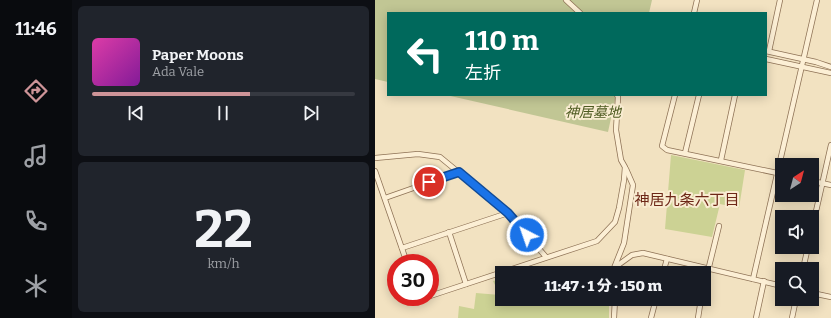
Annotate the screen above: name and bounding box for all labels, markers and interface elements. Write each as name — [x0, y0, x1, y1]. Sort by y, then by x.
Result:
text: 11:46 — [15, 18, 57, 40]
text: 110 m — [465, 24, 539, 57]
icon: left — [399, 28, 451, 80]
text: Paper Moons — [152, 46, 244, 64]
text: 左折 — [465, 62, 501, 84]
text: Ada Vale — [152, 64, 204, 79]
icon: directions — [22, 77, 50, 105]
icon: previous — [125, 102, 147, 124]
icon: pause — [212, 102, 234, 124]
icon: next — [300, 102, 322, 124]
park label: 神居墓地 — [565, 104, 623, 121]
icon: music — [22, 142, 50, 170]
north arrow — [775, 158, 819, 202]
map controls — [775, 158, 819, 306]
pin — [412, 165, 446, 199]
icon: arrive — [418, 171, 440, 193]
district label: 神居九条六丁目 — [634, 191, 740, 209]
text: 22 — [194, 198, 253, 261]
icon: phone — [22, 207, 50, 235]
button: sound — [775, 210, 819, 254]
position arrow — [506, 214, 548, 256]
speed limit sign: 30 — [387, 254, 439, 306]
text: km/h — [207, 256, 240, 271]
button: search — [775, 262, 819, 306]
icon: climate — [22, 272, 50, 300]
text: 11:47 · 1 分 · 150 m — [544, 277, 662, 295]

